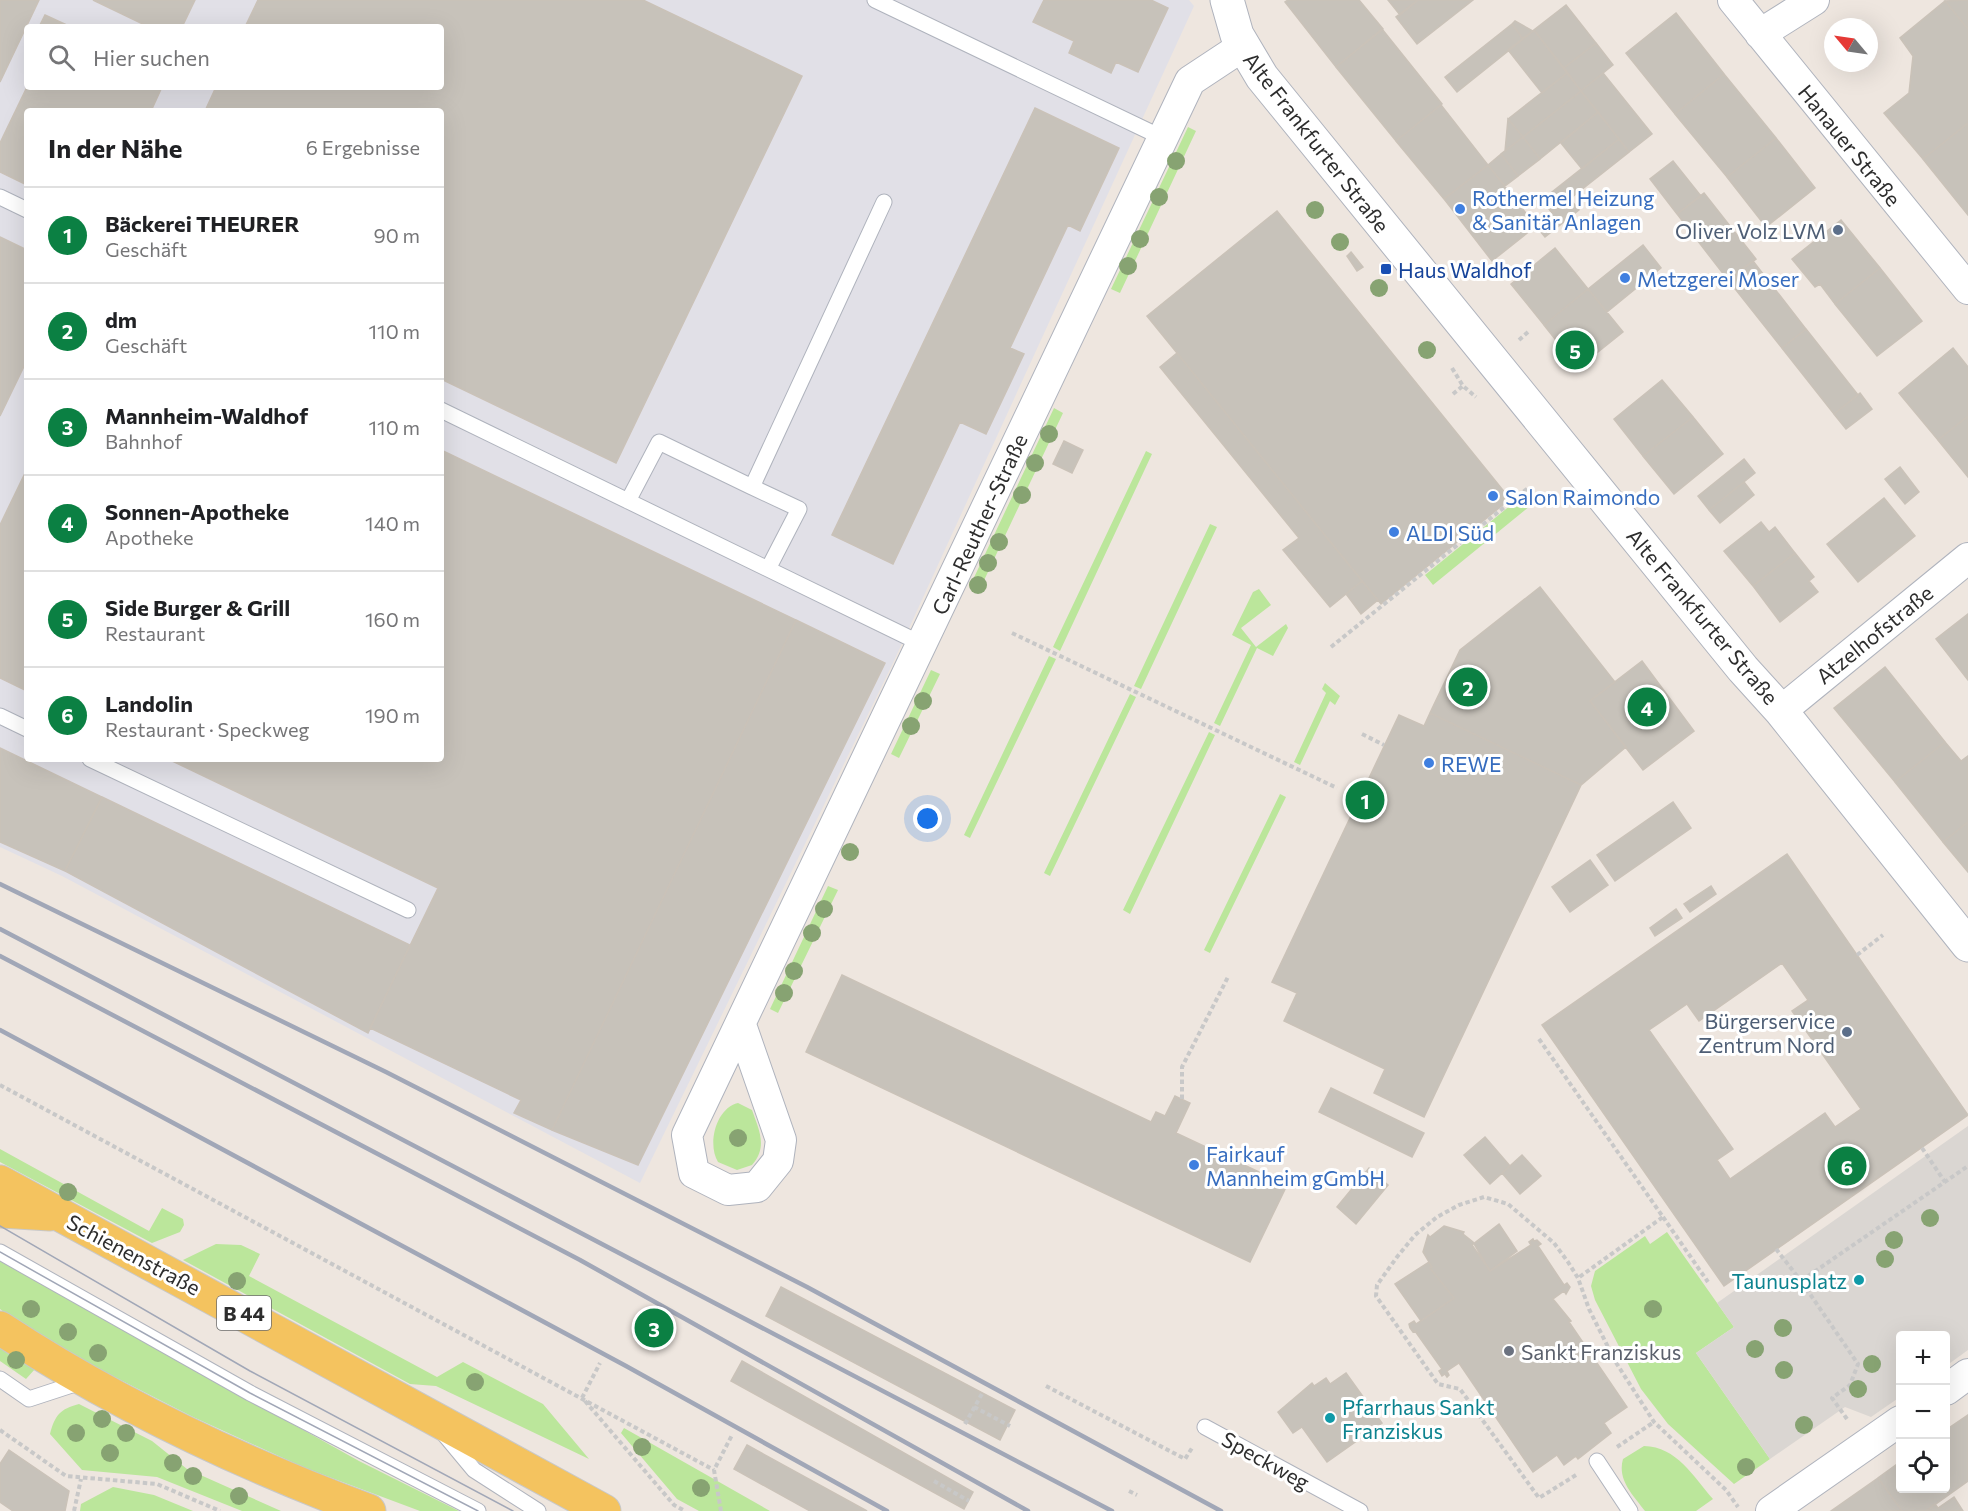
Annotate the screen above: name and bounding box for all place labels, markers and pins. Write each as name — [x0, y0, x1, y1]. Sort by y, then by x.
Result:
place label: Rothermel Heizung & Sanitär Anlagen — [1472, 185, 1654, 234]
marker: Rothermel Heizung & Sanitär Anlagen — [1453, 202, 1467, 216]
place label: Oliver Volz LVM — [1675, 218, 1826, 243]
marker: Oliver Volz LVM — [1831, 223, 1845, 237]
place label: Haus Waldhof — [1398, 257, 1532, 282]
marker: Haus Waldhof — [1379, 262, 1393, 276]
place label: Metzgerei Moser — [1637, 266, 1799, 291]
marker: Metzgerei Moser — [1618, 271, 1632, 285]
pin: 5 — [1556, 328, 1594, 372]
place label: Salon Raimondo — [1505, 484, 1660, 509]
marker: Salon Raimondo — [1486, 489, 1500, 503]
place label: ALDI Süd — [1406, 520, 1494, 545]
marker: ALDI Süd — [1387, 525, 1401, 539]
pin: 2 — [1448, 664, 1488, 710]
pin: 4 — [1628, 684, 1666, 730]
place label: REWE — [1441, 751, 1501, 776]
marker: REWE — [1422, 756, 1436, 770]
pin: 1 — [1346, 778, 1384, 822]
place label: Bürgerservice Zentrum Nord — [1698, 1008, 1835, 1057]
marker: Bürgerservice Zentrum Nord — [1840, 1025, 1854, 1039]
place label: Fairkauf Mannheim gGmbH — [1206, 1141, 1385, 1190]
pin: 6 — [1828, 1144, 1866, 1188]
marker: Fairkauf Mannheim gGmbH — [1187, 1158, 1201, 1172]
place label: Taunusplatz — [1732, 1268, 1847, 1293]
marker: Taunusplatz — [1852, 1273, 1866, 1287]
pin: 3 — [634, 1306, 674, 1350]
place label: Sankt Franziskus — [1521, 1339, 1681, 1364]
marker: Sankt Franziskus — [1502, 1344, 1516, 1358]
place label: Pfarrhaus Sankt Franziskus — [1342, 1394, 1495, 1443]
marker: Pfarrhaus Sankt Franziskus — [1323, 1411, 1337, 1425]

